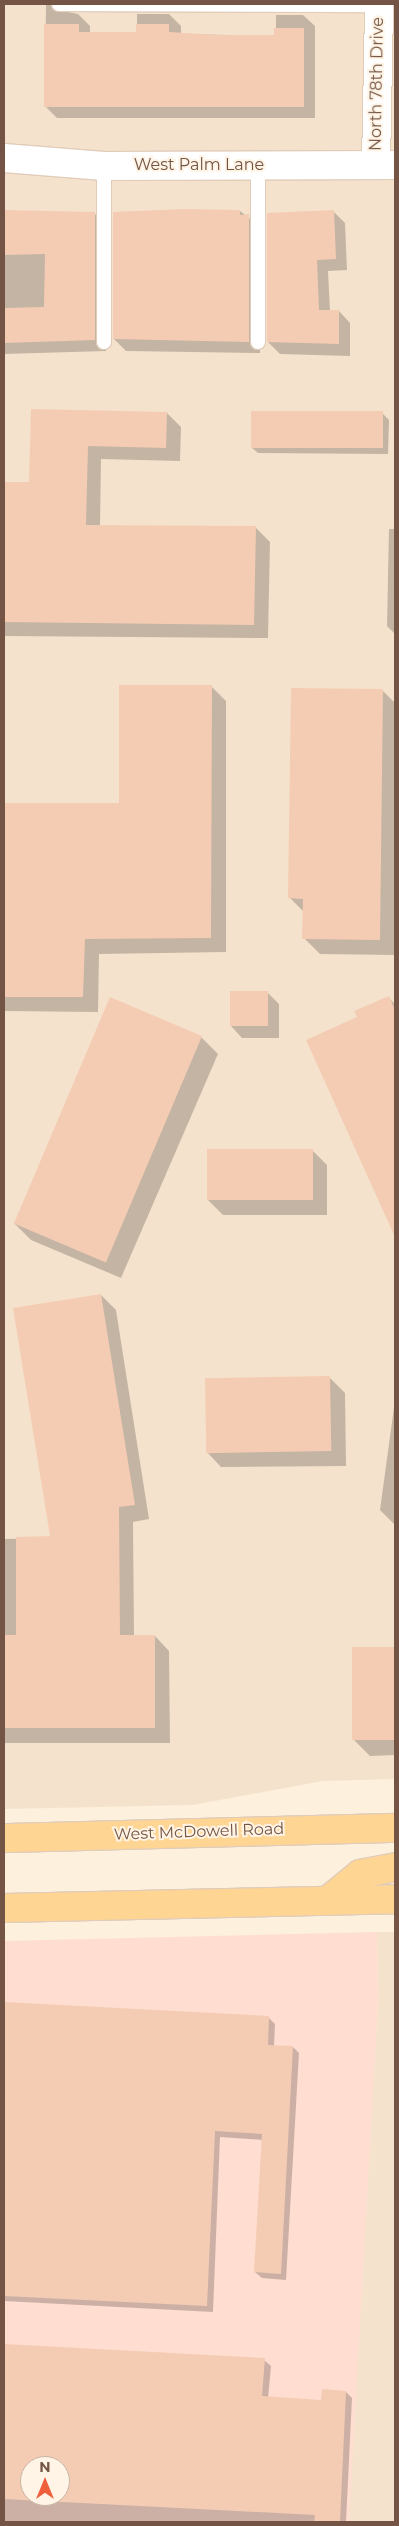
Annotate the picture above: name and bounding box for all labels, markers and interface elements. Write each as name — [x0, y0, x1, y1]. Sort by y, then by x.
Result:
street label: North 78th Drive — [366, 17, 388, 151]
street label: West Palm Lane — [134, 155, 264, 175]
street label: West McDowell Road — [113, 1819, 285, 1845]
north arrow — [20, 2456, 70, 2506]
text: N — [39, 2458, 51, 2476]

